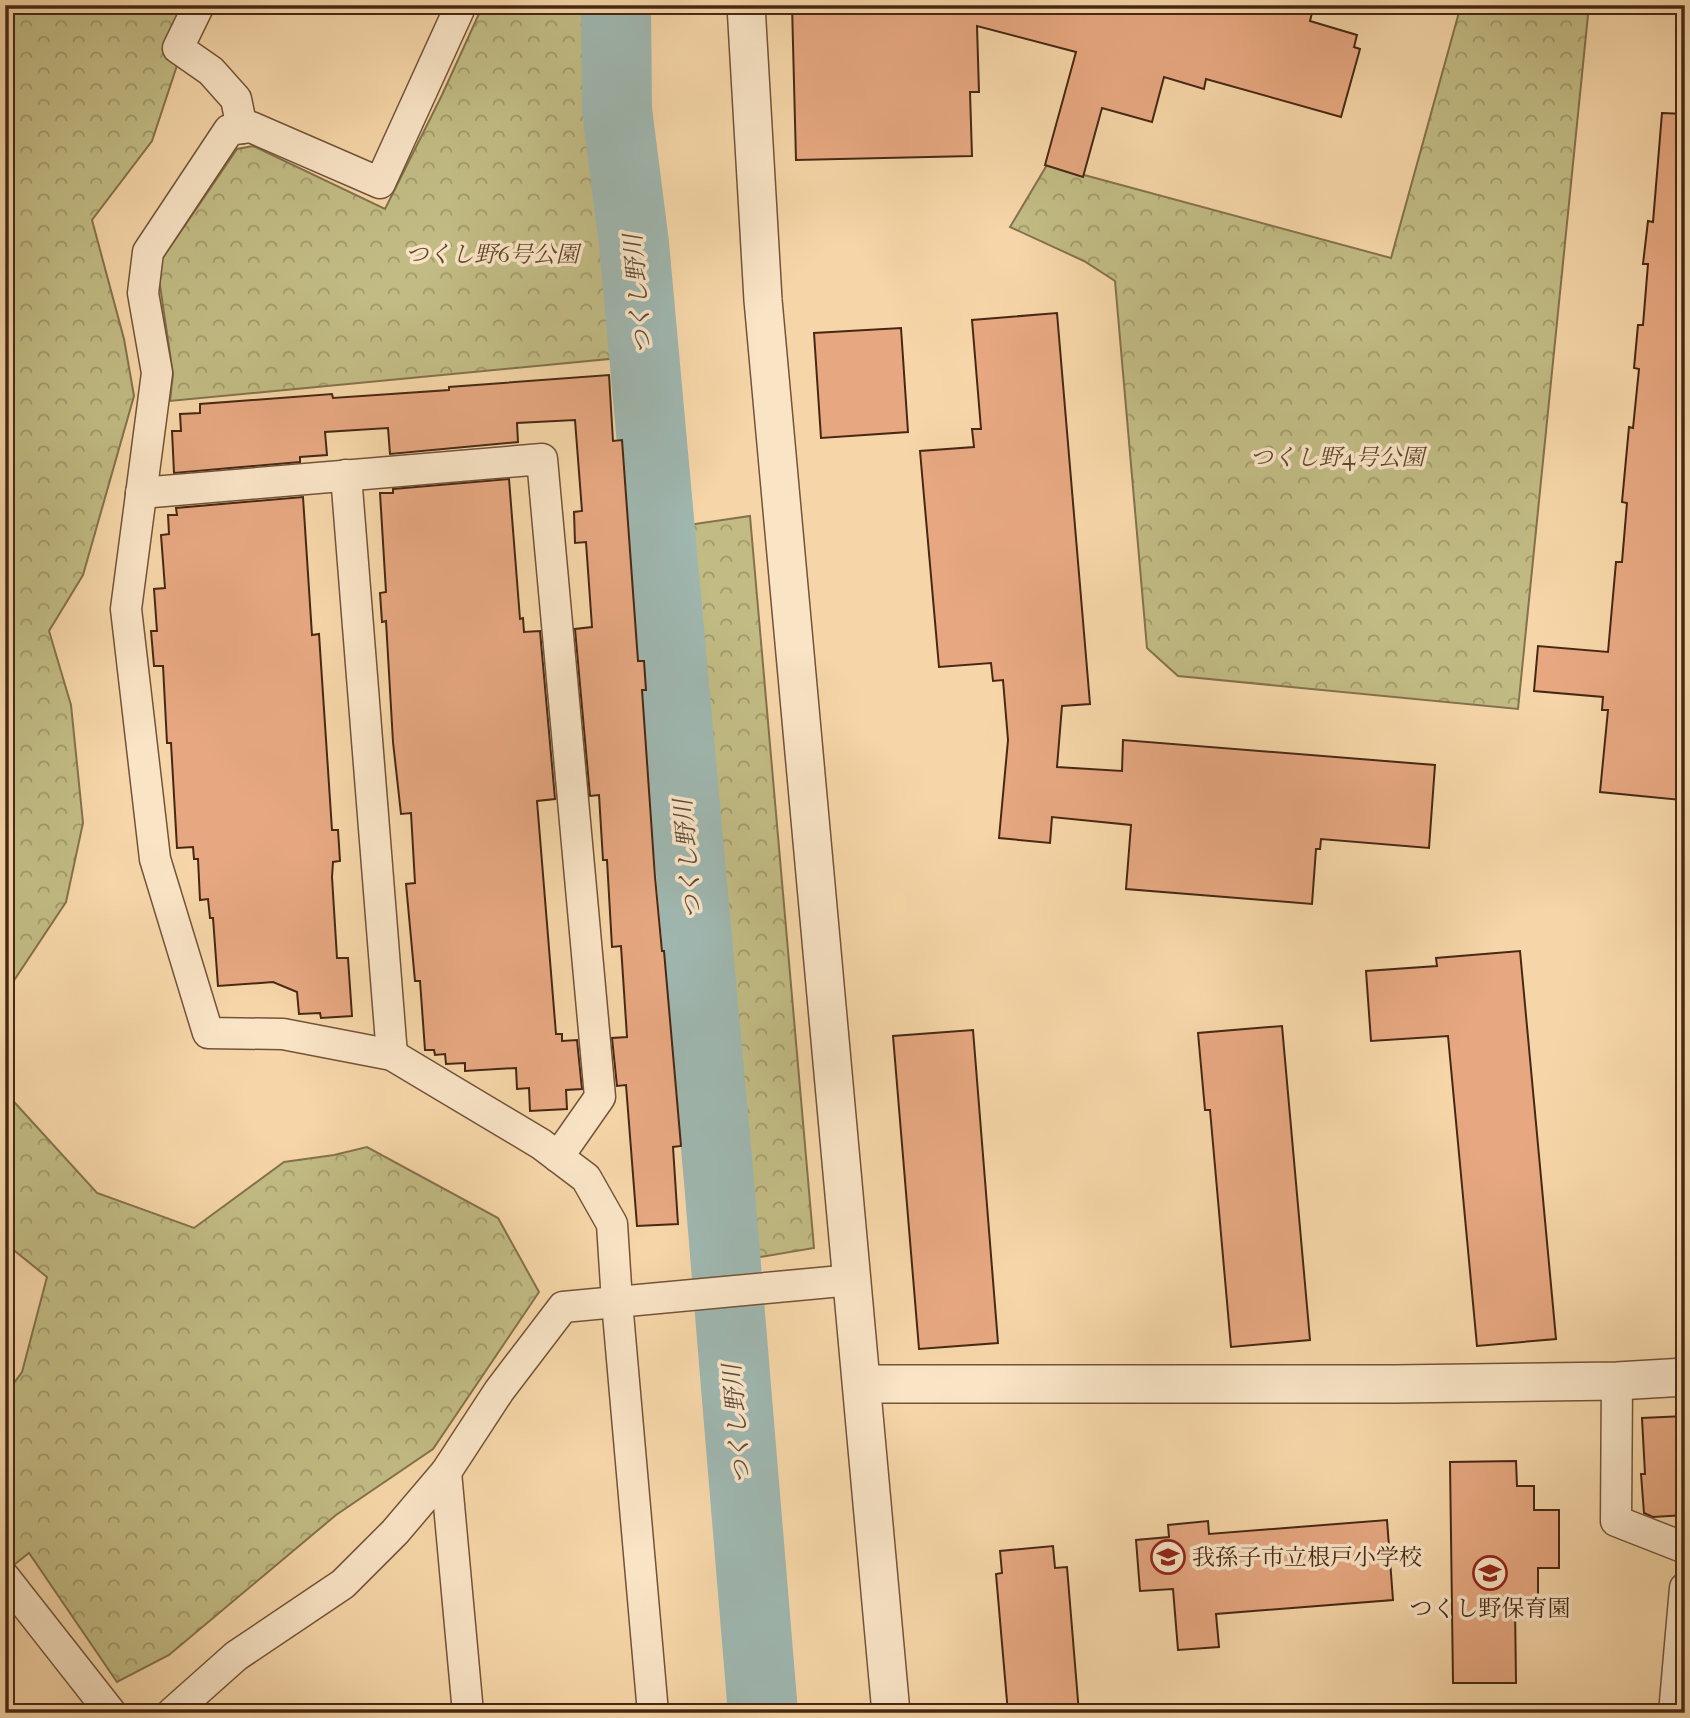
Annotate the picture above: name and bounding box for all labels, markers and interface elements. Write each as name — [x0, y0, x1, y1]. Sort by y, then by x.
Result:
water label: つくし野川 — [619, 230, 657, 355]
park label: つくし野6号公園 — [405, 241, 583, 268]
park label: つくし野4号公園 — [1250, 444, 1428, 471]
water label: つくし野川 — [669, 795, 707, 920]
water label: つくし野川 — [718, 1360, 756, 1485]
school or university icon: 我孫子市立根戸小学校 — [1149, 1538, 1187, 1576]
place label: 我孫子市立根戸小学校 — [1192, 1544, 1422, 1571]
school or university icon: つくし野保育園 — [1471, 1554, 1509, 1592]
place label: つくし野保育園 — [1410, 1595, 1571, 1622]

